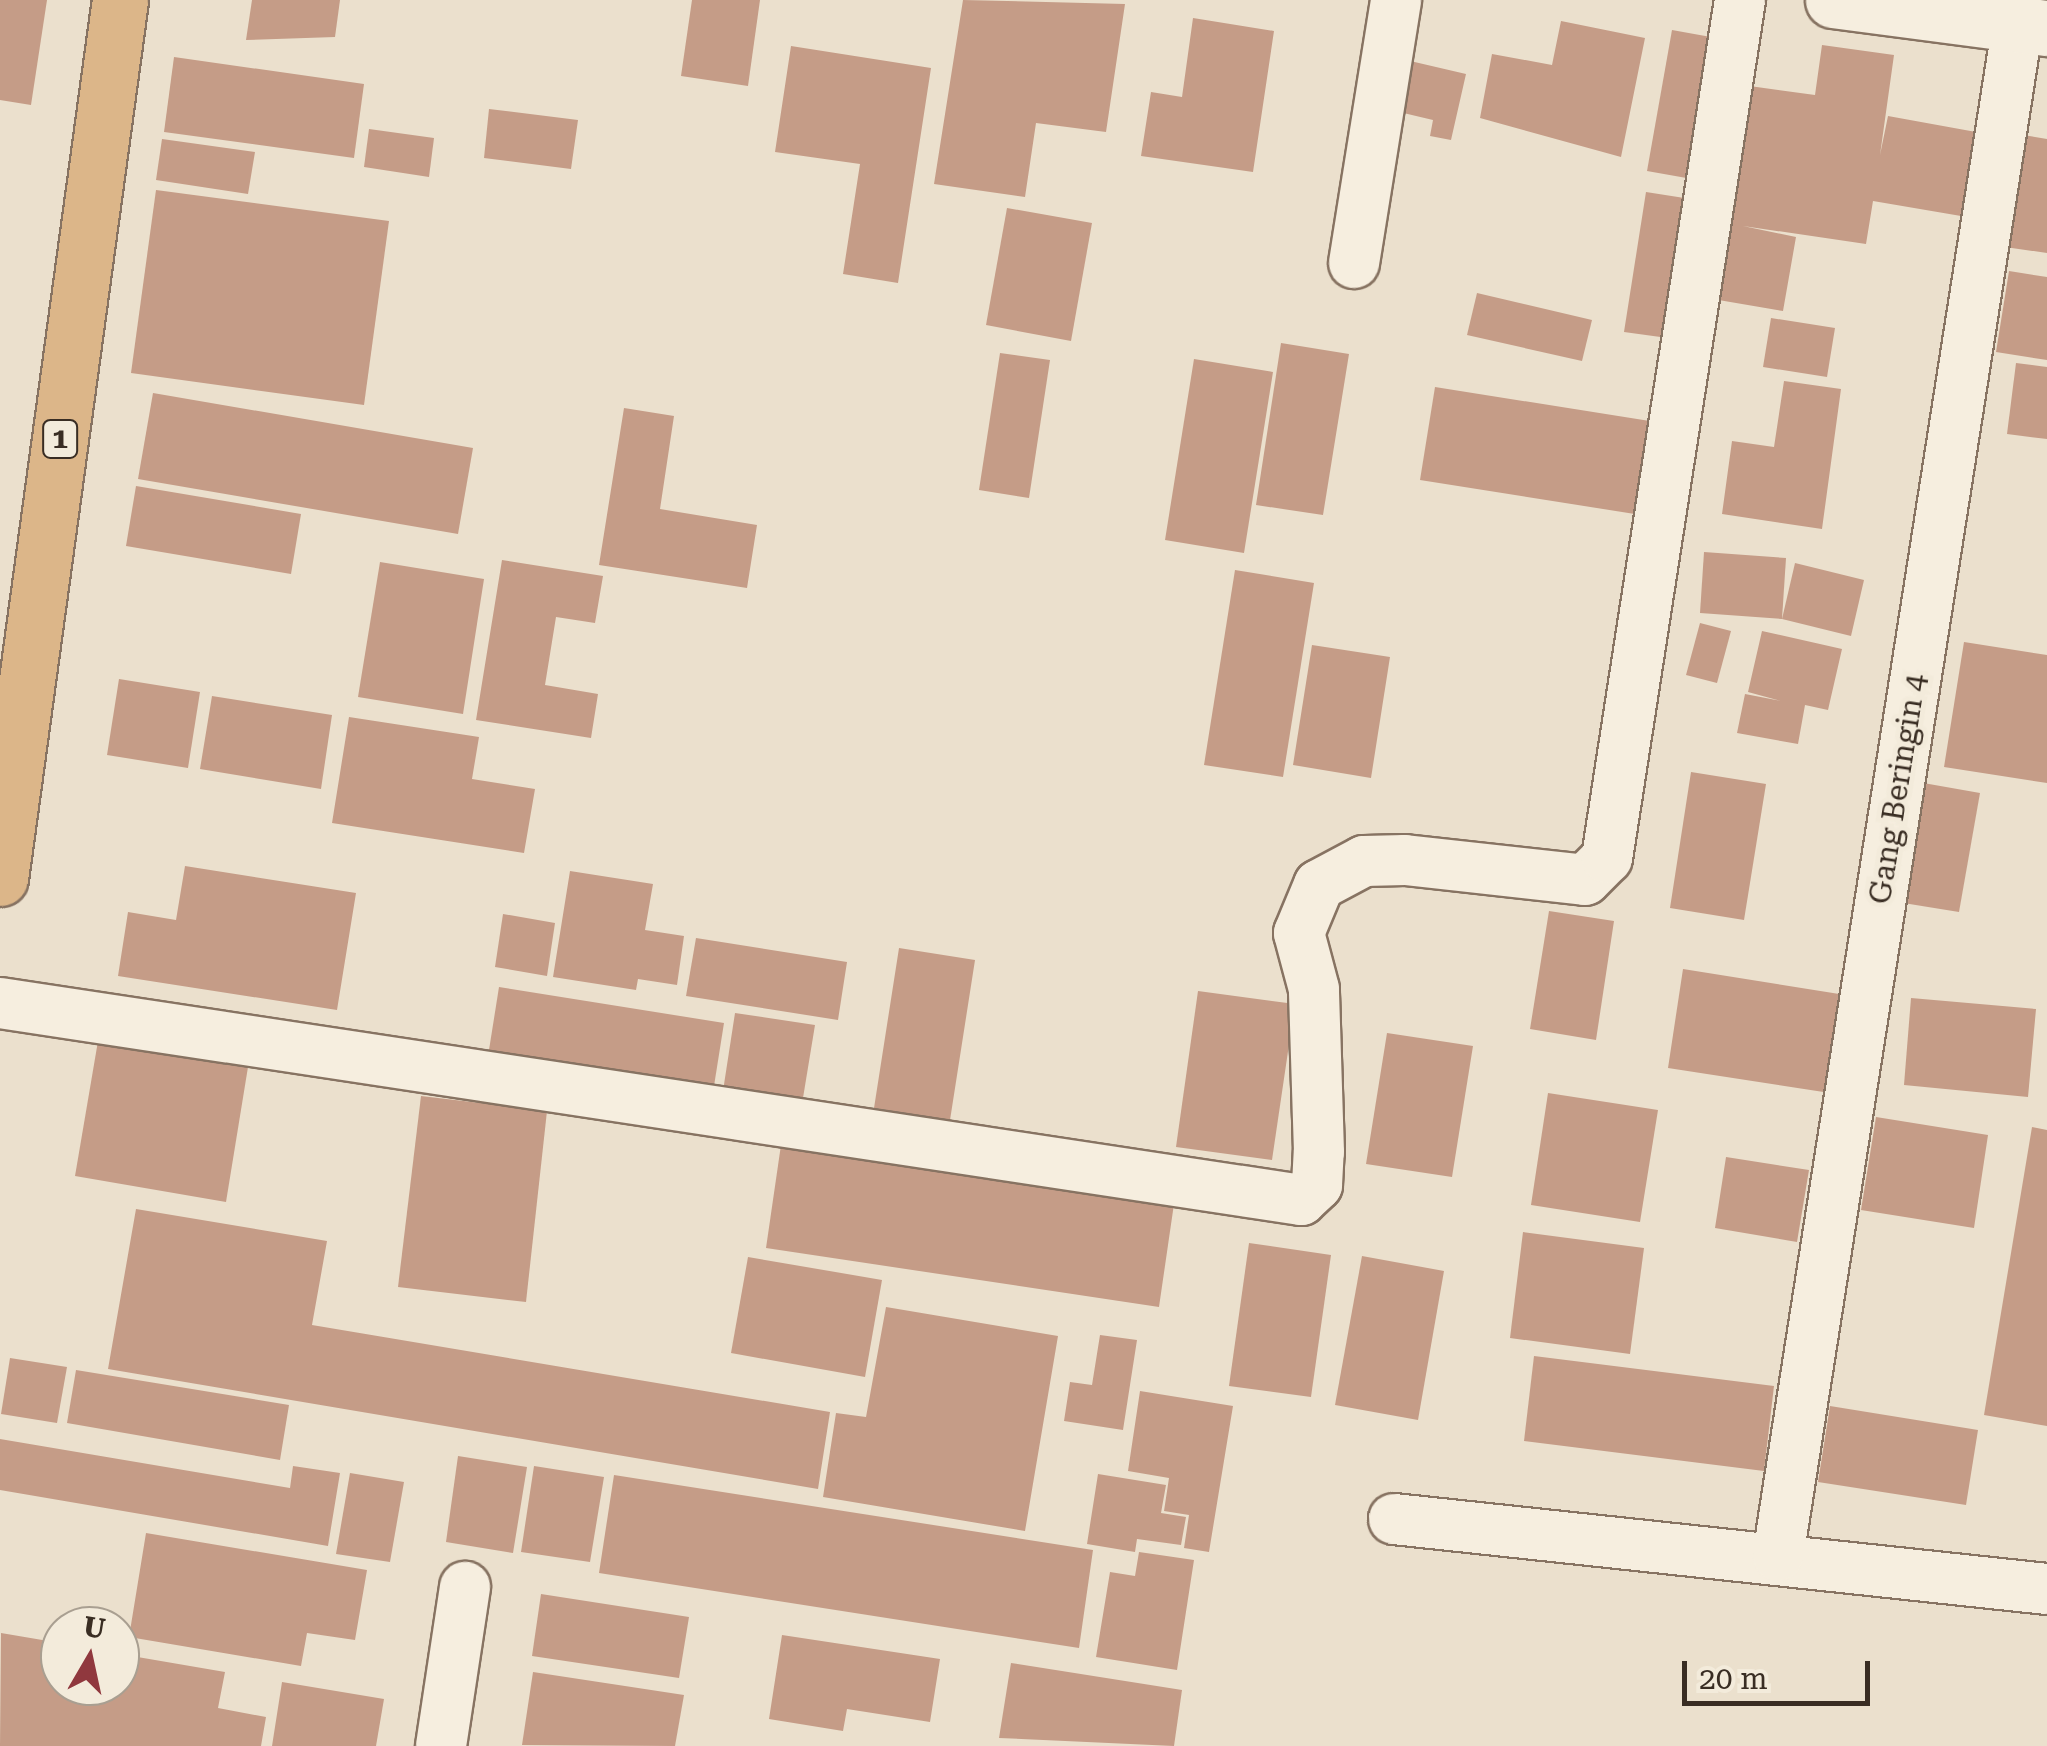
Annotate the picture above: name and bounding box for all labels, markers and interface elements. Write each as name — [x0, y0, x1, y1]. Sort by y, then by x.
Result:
road number: 1 — [40, 416, 80, 462]
street label: Gang Beringin 4 — [1862, 671, 1934, 907]
north arrow — [40, 1606, 140, 1706]
text: U — [81, 1610, 108, 1646]
scale bar — [1687, 1641, 1874, 1703]
text: 20 m — [1699, 1661, 1768, 1696]

